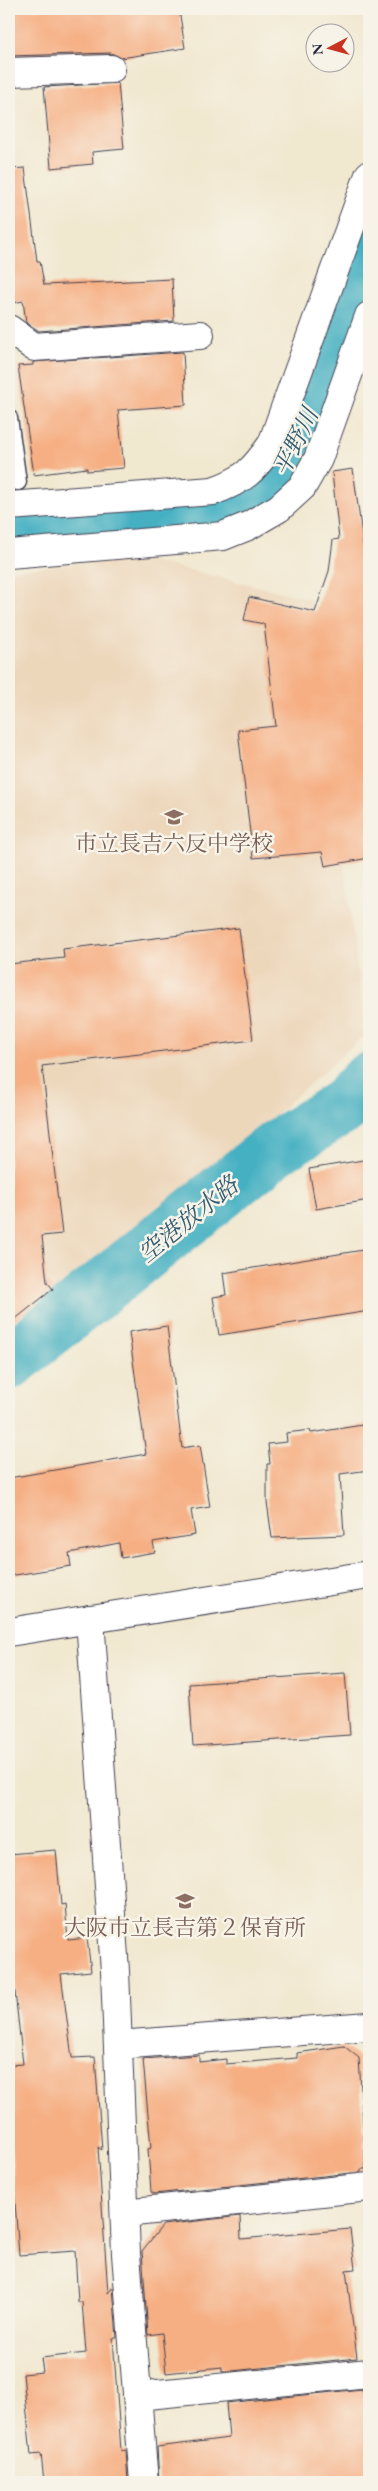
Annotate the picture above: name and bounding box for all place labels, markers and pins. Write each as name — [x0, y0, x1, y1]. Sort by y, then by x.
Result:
school or university icon: 市立長吉六反中学校 — [163, 806, 185, 828]
place label: 市立長吉六反中学校 — [75, 829, 273, 858]
school or university icon: 大阪市立長吉第２保育所 — [174, 1890, 196, 1912]
place label: 大阪市立長吉第２保育所 — [64, 1913, 306, 1942]

